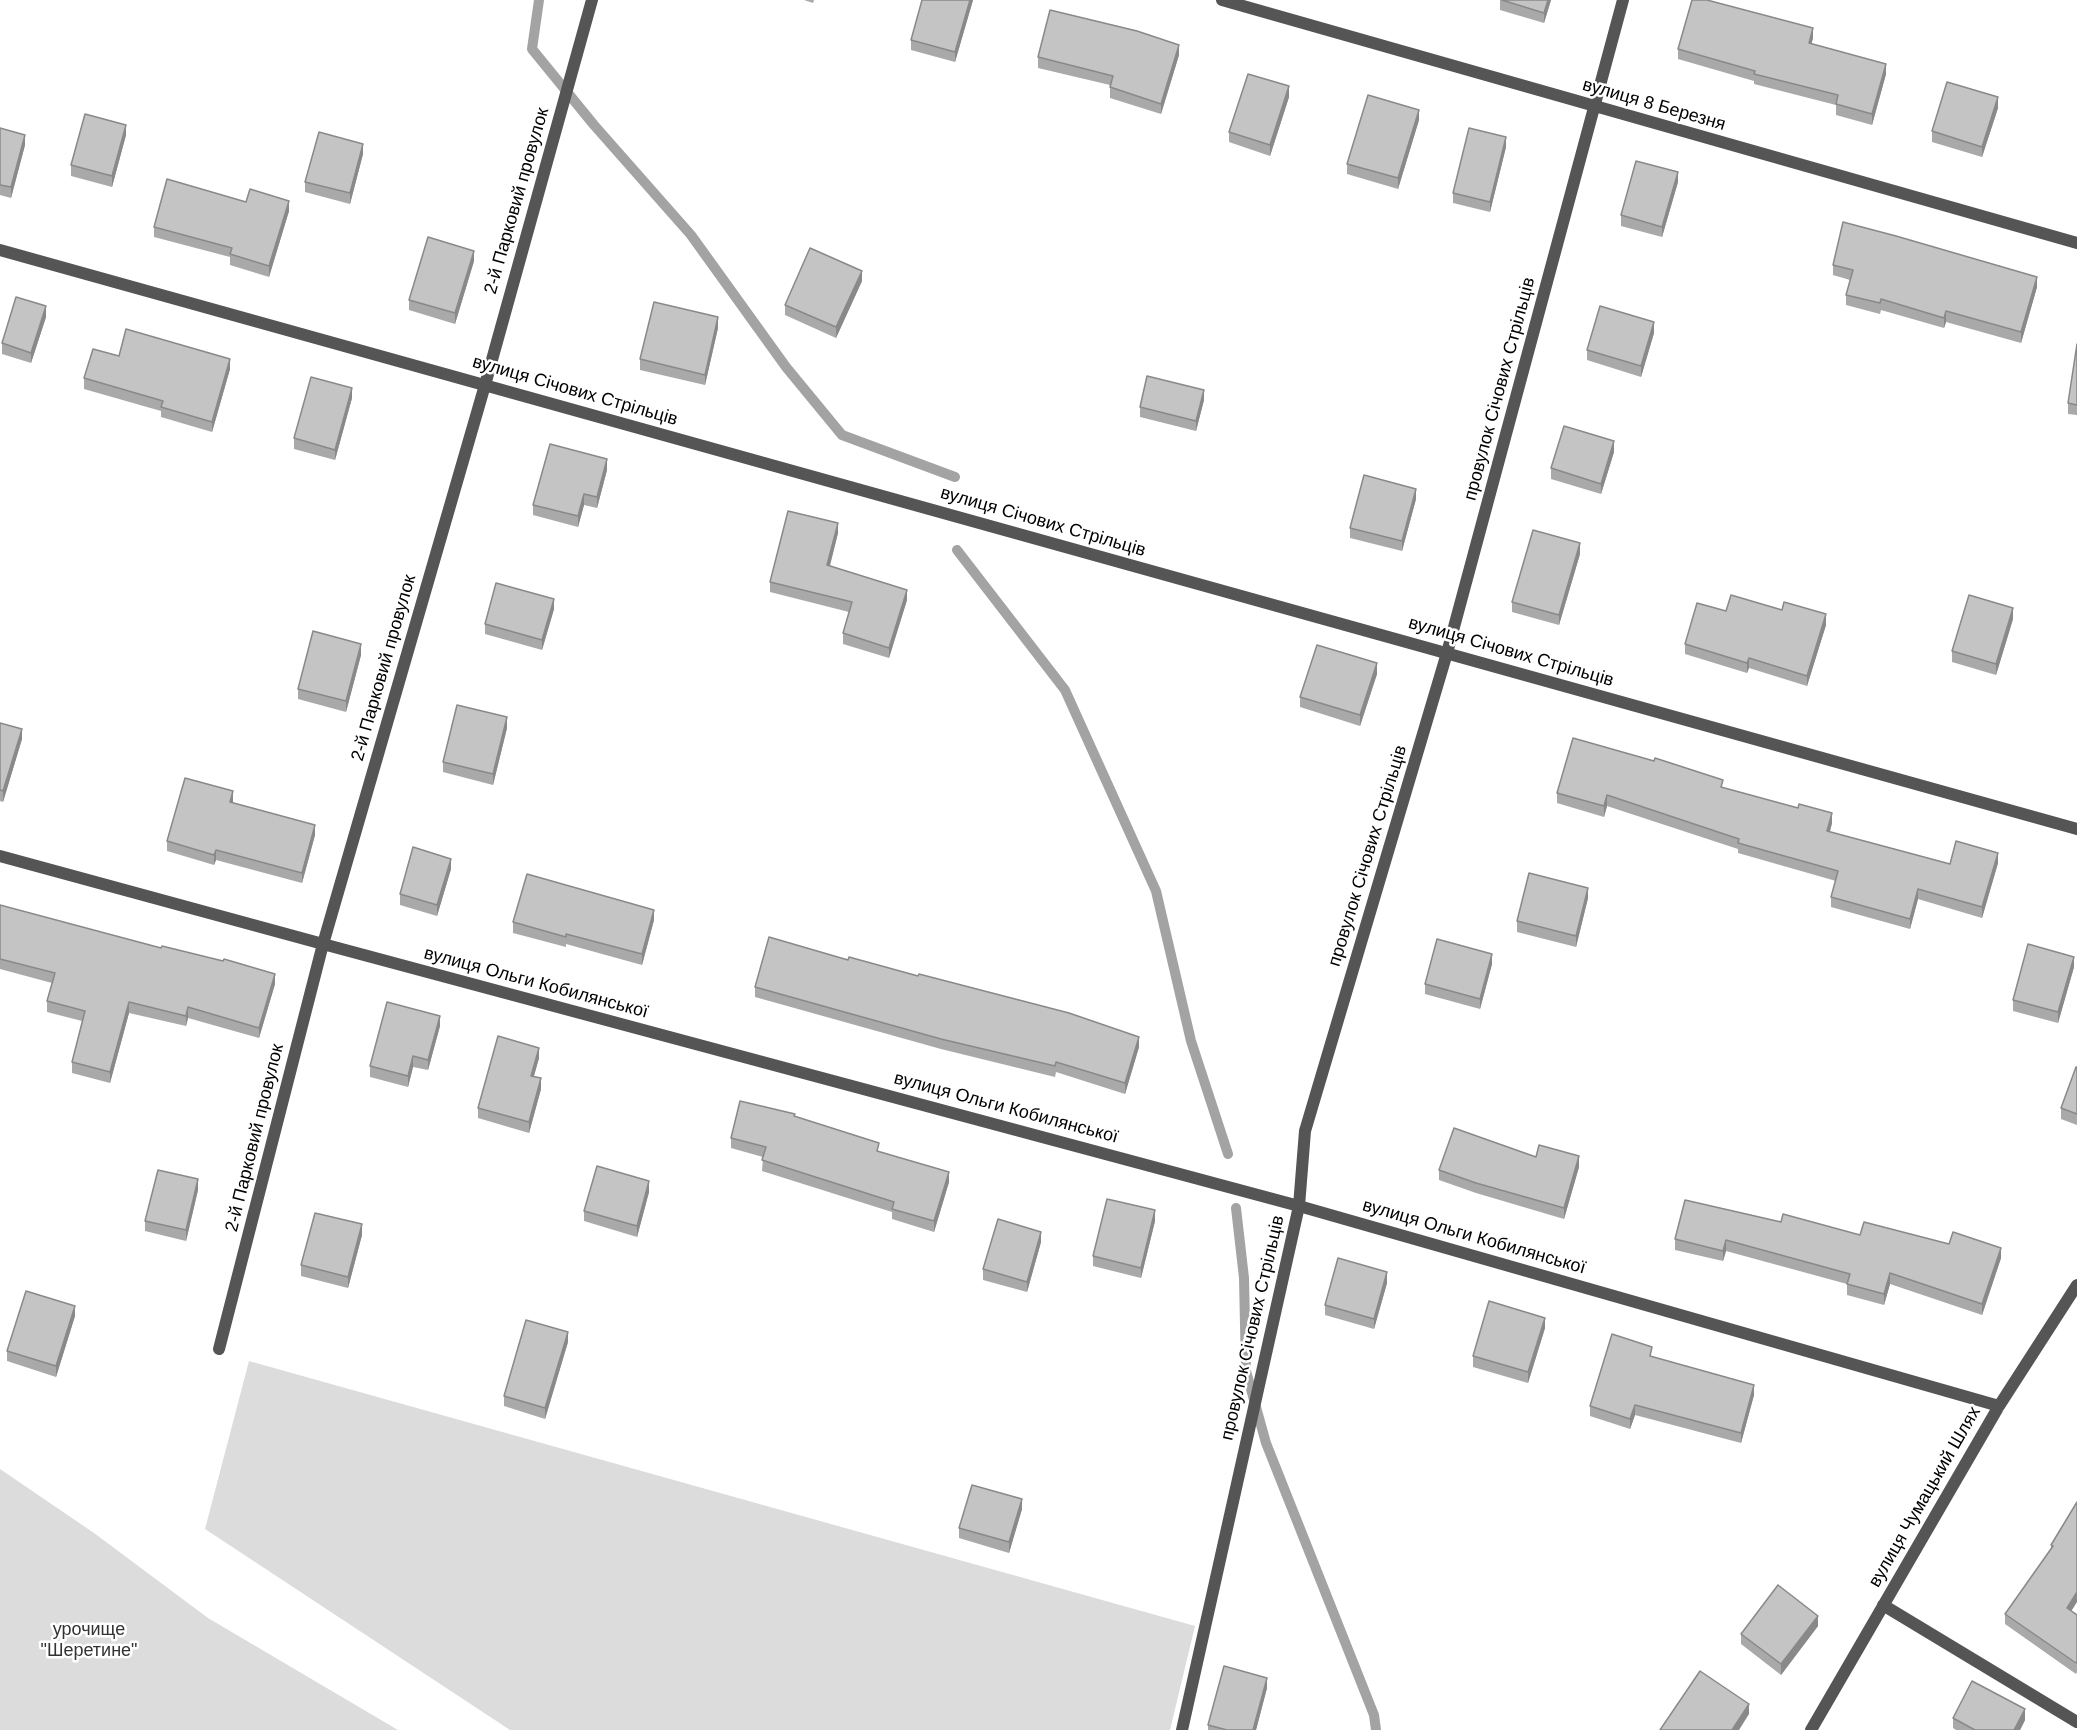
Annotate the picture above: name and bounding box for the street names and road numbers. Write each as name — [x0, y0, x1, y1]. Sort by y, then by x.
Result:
street label: вулиця 8 Березня — [1580, 74, 1728, 136]
street label: 2-й Парковий провулок — [480, 105, 554, 297]
street label: провулок Січових Стрільців — [1460, 275, 1540, 503]
street label: вулиця Січових Стрільців — [470, 351, 680, 431]
street label: вулиця Січових Стрільців — [938, 482, 1148, 562]
street label: 2-й Парковий провулок — [347, 572, 421, 764]
street label: вулиця Січових Стрільців — [1406, 612, 1616, 692]
street label: провулок Січових Стрільців — [1324, 743, 1412, 969]
street label: вулиця Ольги Кобилянської — [422, 943, 650, 1023]
street label: 2-й Парковий провулок — [221, 1042, 289, 1234]
street label: вулиця Ольги Кобилянської — [892, 1068, 1120, 1148]
street label: вулиця Ольги Кобилянської — [1360, 1195, 1588, 1279]
street label: провулок Січових Стрільців — [1217, 1213, 1289, 1443]
street label: вулиця Чумацький Шлях — [1864, 1403, 1986, 1591]

